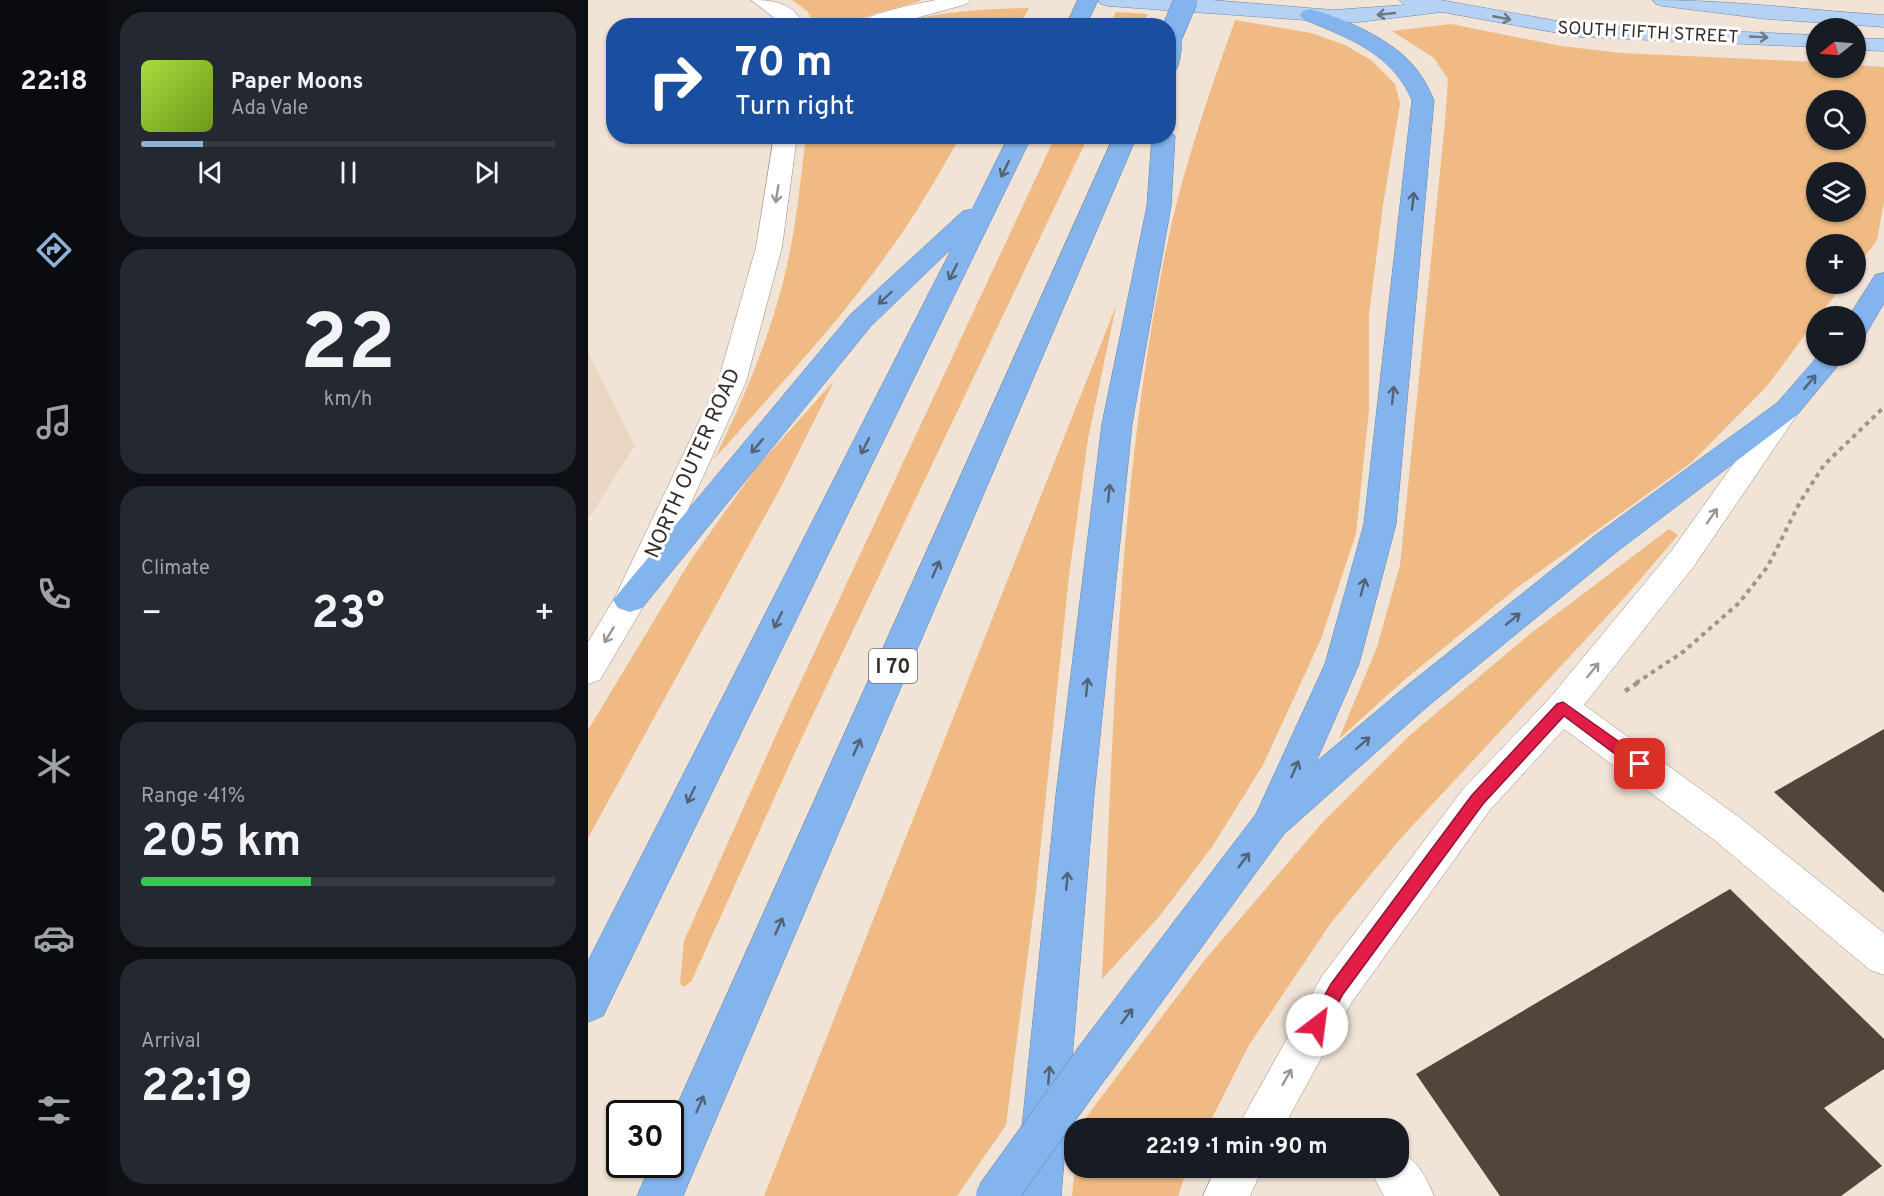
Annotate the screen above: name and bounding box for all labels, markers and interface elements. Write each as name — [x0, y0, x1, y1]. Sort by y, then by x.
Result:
one-way arrow — [1377, 9, 1397, 20]
one-way arrow — [1492, 13, 1511, 24]
street label: SOUTH FIFTH STREET — [1557, 17, 1739, 50]
north arrow — [1806, 18, 1866, 78]
map controls — [1806, 18, 1866, 366]
one-way arrow — [1748, 32, 1768, 43]
text: 70 m — [735, 38, 833, 91]
icon: right — [636, 42, 714, 120]
text: 22:18 — [20, 65, 88, 99]
text: Paper Moons — [231, 69, 363, 96]
text: Turn right — [735, 90, 854, 124]
button: search — [1806, 90, 1866, 150]
text: Ada Vale — [231, 96, 308, 122]
icon: previous — [194, 156, 227, 189]
icon: pause — [332, 156, 365, 189]
icon: next — [470, 156, 503, 189]
one-way arrow — [998, 159, 1010, 177]
button: layers — [1806, 162, 1866, 222]
one-way arrow — [772, 184, 783, 204]
one-way arrow — [1408, 192, 1419, 211]
icon: directions — [33, 229, 75, 271]
button: + — [1806, 234, 1866, 294]
one-way arrow — [946, 262, 958, 280]
one-way arrow — [877, 291, 892, 305]
text: 22 — [300, 298, 396, 397]
button: − — [1806, 306, 1866, 366]
street label: NORTH OUTER ROAD — [639, 364, 747, 563]
one-way arrow — [1803, 374, 1816, 390]
one-way arrow — [1388, 386, 1399, 405]
text: km/h — [324, 387, 372, 413]
icon: music — [33, 401, 75, 443]
one-way arrow — [859, 437, 871, 454]
one-way arrow — [750, 438, 764, 453]
one-way arrow — [1104, 484, 1115, 504]
one-way arrow — [1706, 509, 1718, 525]
text: Climate — [141, 556, 210, 582]
one-way arrow — [931, 560, 942, 578]
icon: phone — [33, 573, 75, 615]
one-way arrow — [1357, 578, 1369, 597]
text: 23° — [311, 587, 385, 644]
text: − — [141, 594, 162, 636]
text: + — [534, 594, 555, 636]
one-way arrow — [772, 611, 783, 629]
one-way arrow — [1505, 612, 1521, 625]
one-way arrow — [603, 626, 615, 643]
road number: I 70 — [869, 649, 917, 683]
one-way arrow — [1586, 663, 1599, 679]
one-way arrow — [1082, 677, 1093, 697]
one-way arrow — [1355, 736, 1370, 750]
one-way arrow — [852, 738, 863, 757]
pin — [1614, 738, 1665, 789]
icon: climate — [33, 745, 75, 787]
icon: arrive — [1623, 747, 1656, 780]
one-way arrow — [1290, 761, 1301, 779]
text: Range · 41% — [141, 784, 245, 810]
one-way arrow — [685, 786, 697, 804]
text: 205 km — [141, 815, 302, 872]
one-way arrow — [1237, 852, 1250, 868]
one-way arrow — [1062, 871, 1073, 891]
icon: car — [33, 917, 75, 959]
one-way arrow — [773, 917, 785, 935]
position arrow — [1285, 993, 1349, 1057]
one-way arrow — [1121, 1008, 1133, 1024]
text: Arrival — [141, 1029, 201, 1055]
text: 22:19 — [141, 1060, 253, 1117]
one-way arrow — [1044, 1066, 1055, 1085]
one-way arrow — [1281, 1069, 1293, 1086]
icon: filters — [33, 1089, 75, 1131]
one-way arrow — [695, 1095, 706, 1114]
speed limit sign: 30 — [606, 1100, 684, 1178]
text: 22:19 · 1 min · 90 m — [1145, 1134, 1328, 1161]

